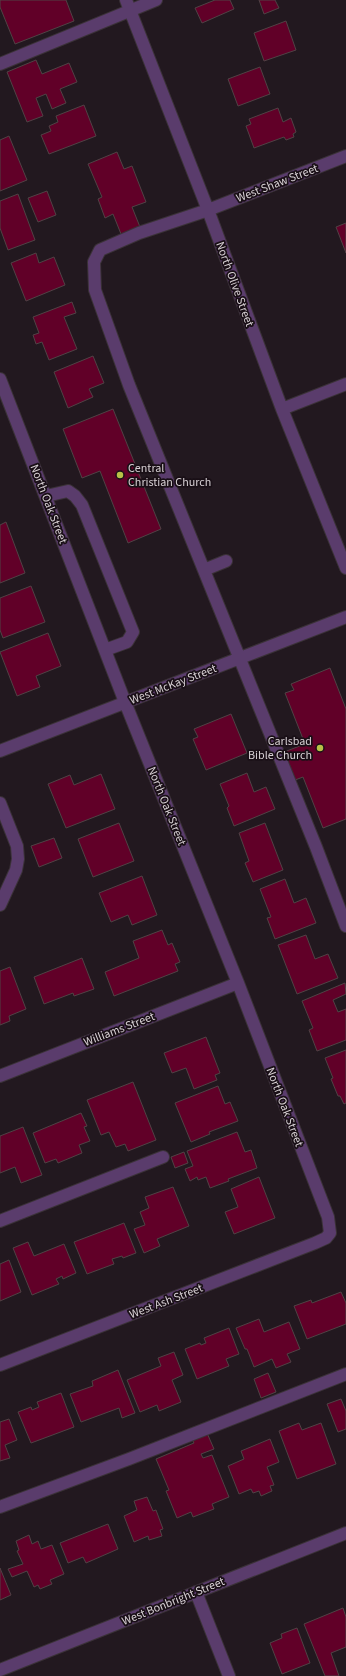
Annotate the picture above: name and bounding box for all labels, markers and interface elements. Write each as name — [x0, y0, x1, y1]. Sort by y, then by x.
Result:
street label: West Shaw Street — [234, 160, 321, 207]
street label: North Olive Street — [211, 239, 258, 329]
place label: Central Christian Church — [128, 460, 211, 491]
street label: North Oak Street — [26, 462, 71, 546]
marker: Central Christian Church — [115, 470, 125, 480]
street label: West McKay Street — [127, 660, 219, 709]
place label: Carlsbad Bible Church — [248, 733, 312, 764]
marker: Carlsbad Bible Church — [315, 743, 325, 753]
street label: North Oak Street — [143, 764, 190, 848]
street label: Williams Street — [81, 1008, 157, 1051]
street label: North Oak Street — [262, 1065, 307, 1149]
street label: West Ash Street — [127, 1280, 205, 1323]
street label: West Bonbright Street — [119, 1573, 227, 1630]

